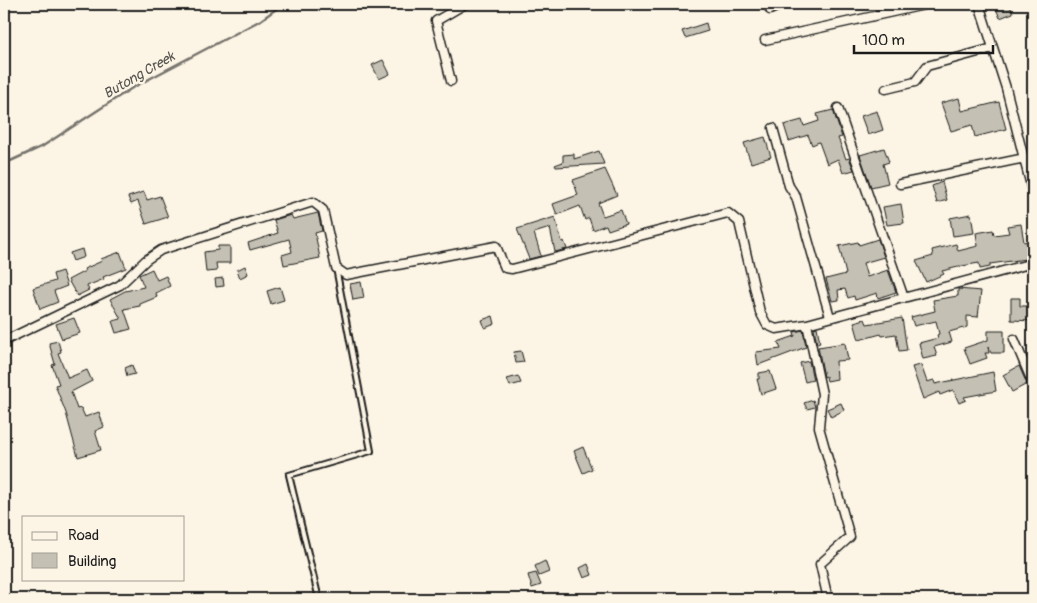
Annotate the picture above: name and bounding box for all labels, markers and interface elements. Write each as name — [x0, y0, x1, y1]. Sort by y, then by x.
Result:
scale bar — [854, 22, 993, 54]
text: 100 m — [862, 31, 905, 50]
water label: Butong Creek — [101, 47, 178, 102]
legend — [22, 516, 185, 580]
text: Road — [68, 526, 99, 545]
text: Building — [68, 552, 116, 571]

